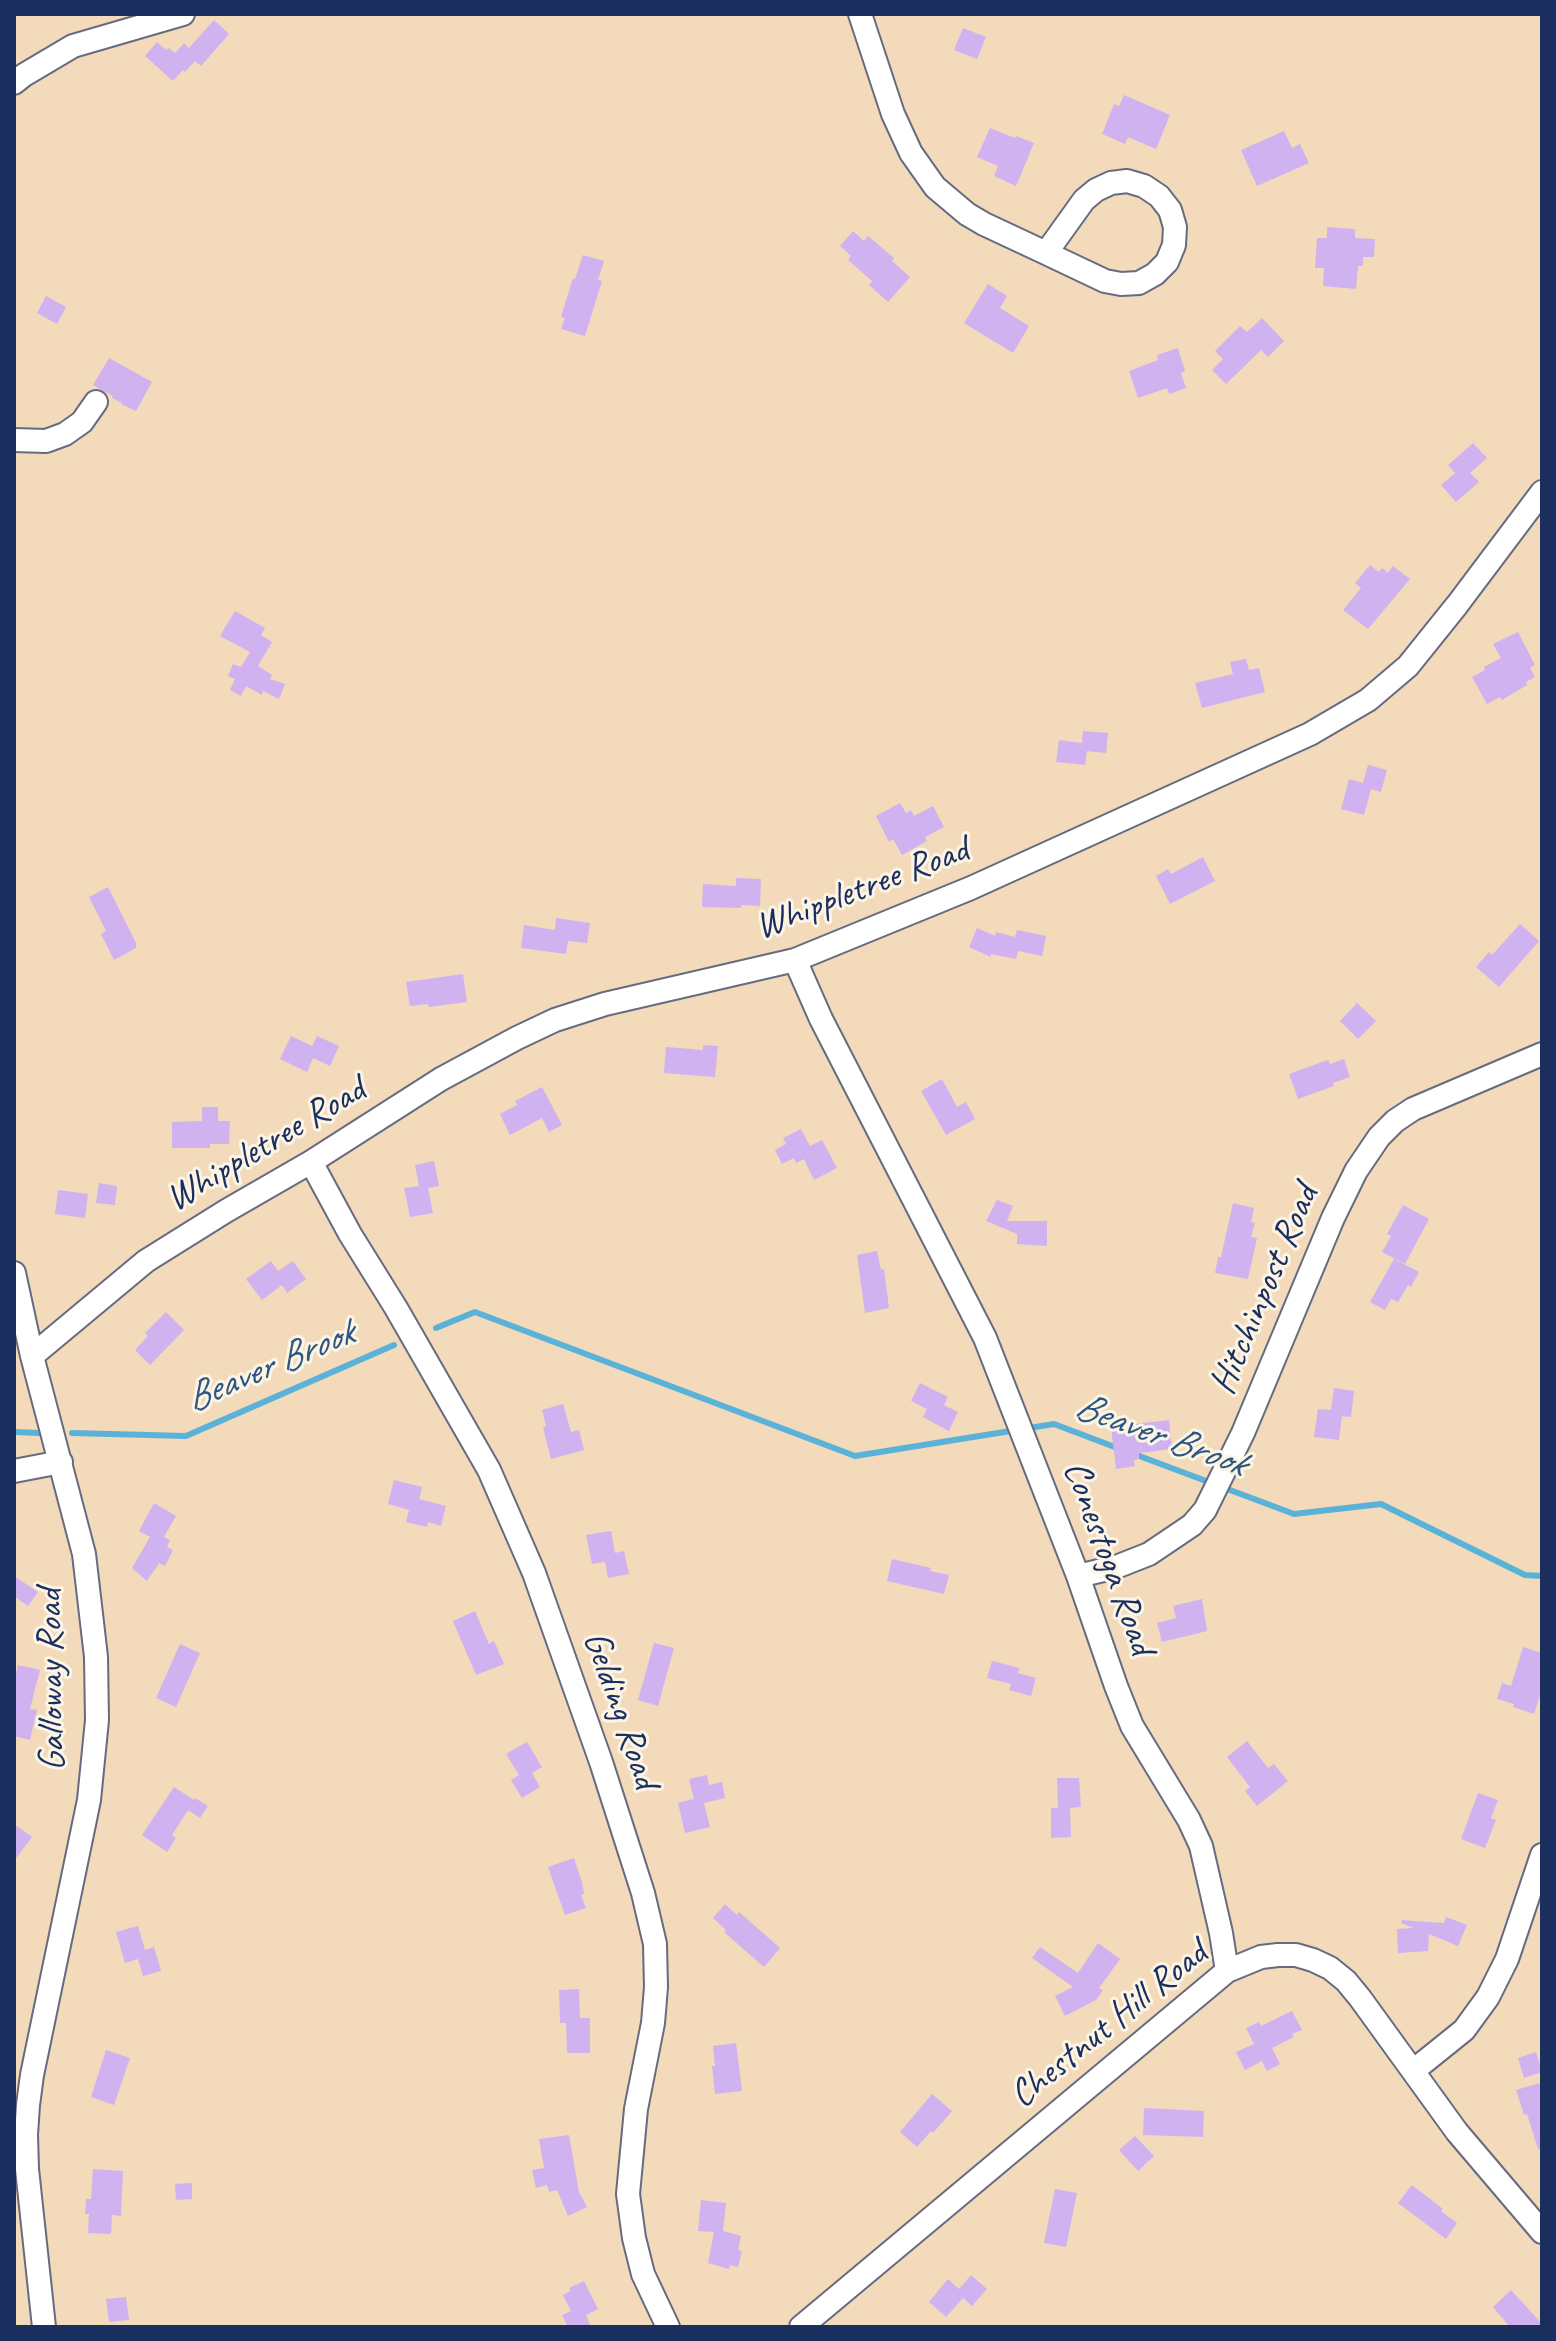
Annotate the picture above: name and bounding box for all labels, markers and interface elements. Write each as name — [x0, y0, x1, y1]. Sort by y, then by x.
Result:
street label: Whippletree Road — [749, 827, 975, 951]
street label: Whippletree Road — [158, 1068, 374, 1222]
street label: Hitchinpost Road — [1201, 1179, 1329, 1401]
water label: Beaver Brook — [179, 1310, 361, 1424]
water label: Beaver Brook — [1068, 1383, 1252, 1489]
street label: Conestoga Road — [1052, 1455, 1164, 1661]
street label: Galloway Road — [28, 1588, 76, 1772]
street label: Gelding Road — [572, 1625, 668, 1795]
street label: Chestnut Hill Road — [1001, 1931, 1217, 2119]

